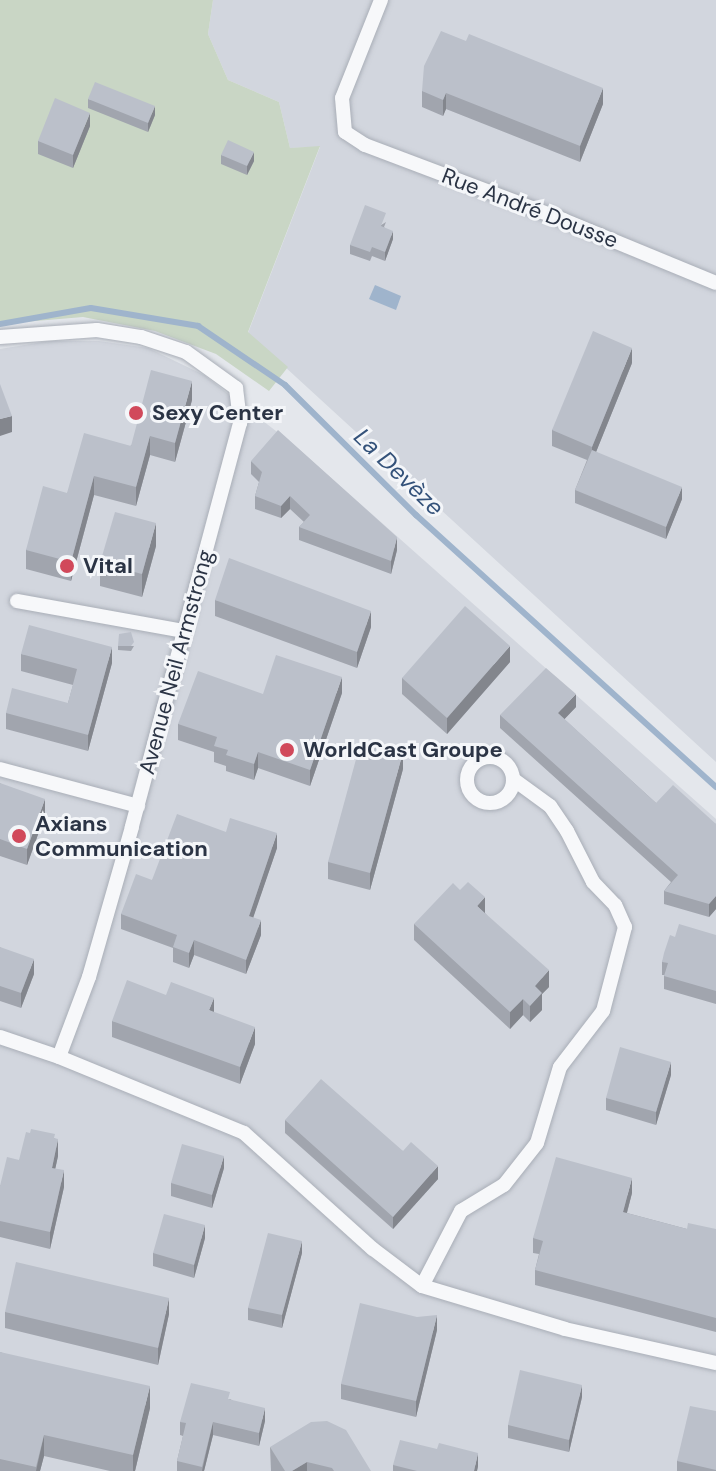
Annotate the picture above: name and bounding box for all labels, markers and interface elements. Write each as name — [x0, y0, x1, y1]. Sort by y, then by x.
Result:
street label: Rue André Dousse — [438, 162, 622, 254]
place label: Sexy Center — [152, 400, 283, 426]
marker: Sexy Center — [127, 404, 145, 422]
water label: La Devèze — [348, 422, 450, 522]
street label: Avenue Neil Armstrong — [133, 547, 219, 777]
place label: Vital — [83, 553, 133, 579]
marker: Vital — [58, 557, 76, 575]
place label: WorldCast Groupe — [303, 737, 503, 763]
marker: WorldCast Groupe — [278, 741, 296, 759]
place label: Axians Communication — [35, 810, 208, 862]
marker: Axians Communication — [10, 827, 28, 845]

